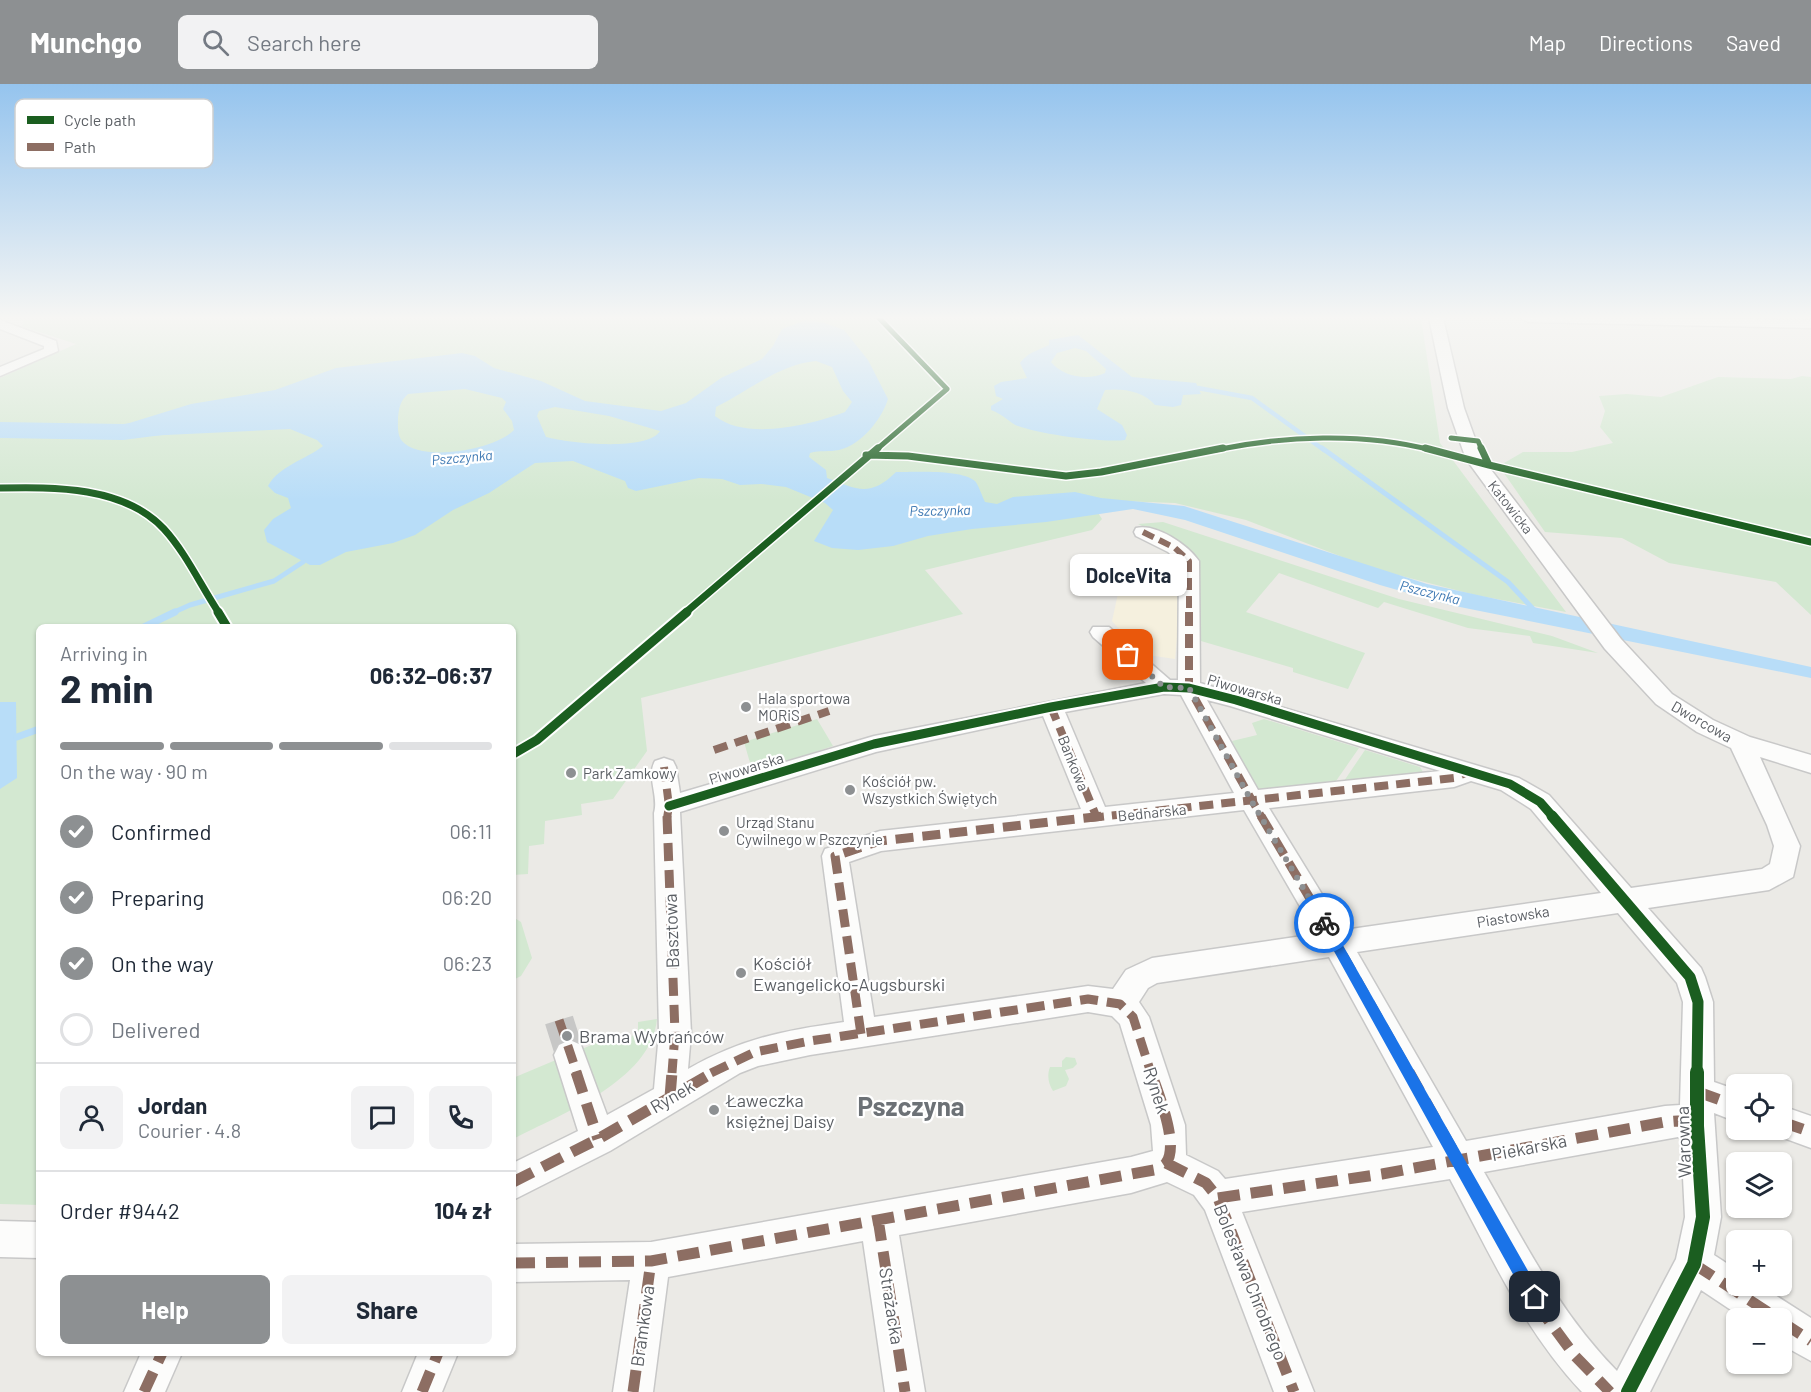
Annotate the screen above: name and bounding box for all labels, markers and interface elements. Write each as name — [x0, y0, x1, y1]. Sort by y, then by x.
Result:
search box — [178, 15, 598, 69]
text: Munchgo — [30, 25, 142, 59]
icon: search — [199, 26, 232, 59]
text: Search here — [247, 29, 361, 55]
text: Map — [1529, 30, 1566, 55]
text: Directions — [1599, 30, 1693, 55]
text: Saved — [1726, 30, 1781, 55]
legend — [15, 99, 213, 168]
text: Cycle path — [64, 110, 136, 129]
text: Path — [64, 137, 96, 156]
water label: Pszczynka — [431, 446, 493, 468]
street label: Katowicka — [1485, 477, 1537, 537]
water label: Pszczynka — [909, 501, 971, 519]
callout: DolceVita — [1070, 553, 1186, 595]
text: DolceVita — [1086, 563, 1171, 587]
water label: Pszczynka — [1398, 576, 1462, 608]
pin — [1102, 629, 1153, 680]
icon: bag — [1111, 638, 1144, 671]
text: Arriving in — [60, 641, 148, 665]
text: 06:32–06:37 — [370, 662, 492, 688]
text: 2 min — [60, 664, 153, 711]
street label: Piwowarska — [1205, 670, 1285, 708]
place label: Hala sportowa MORiS — [758, 689, 850, 724]
street label: Dworcowa — [1668, 696, 1736, 746]
marker: Hala sportowa MORiS — [739, 700, 753, 714]
street label: Bankowa — [1055, 733, 1093, 793]
street label: Piwowarska — [706, 748, 786, 788]
text: On the way · 90 m — [60, 759, 208, 783]
place label: Park Zamkowy — [583, 764, 677, 782]
marker: Park Zamkowy — [564, 766, 578, 780]
place label: Kościół pw. Wszystkich Świętych — [862, 772, 997, 807]
marker: Kościół pw. Wszystkich Świętych — [843, 783, 857, 797]
street label: Bednarska — [1117, 799, 1187, 825]
place label: Urząd Stanu Cywilnego w Pszczynie — [736, 813, 883, 848]
icon: check — [60, 815, 93, 848]
text: Confirmed — [111, 818, 211, 844]
text: 06:11 — [450, 819, 492, 843]
marker: Urząd Stanu Cywilnego w Pszczynie — [717, 824, 731, 838]
icon: check — [60, 881, 93, 914]
text: Preparing — [111, 884, 204, 910]
text: 06:20 — [442, 885, 492, 909]
street label: Basztowa — [659, 893, 683, 969]
courier — [1294, 893, 1354, 953]
street label: Piastowska — [1475, 901, 1551, 931]
icon: bike — [1308, 907, 1341, 940]
icon: check — [60, 947, 93, 980]
text: On the way — [111, 950, 214, 976]
text: 06:23 — [443, 951, 492, 975]
place label: Kościół Ewangelicko-Augsburski — [753, 952, 945, 995]
marker: Kościół Ewangelicko-Augsburski — [734, 966, 748, 980]
text: Delivered — [111, 1016, 200, 1042]
place label: Brama Wybrańców — [579, 1025, 724, 1047]
marker: Brama Wybrańców — [560, 1029, 574, 1043]
street label: Rynek — [1139, 1064, 1175, 1116]
map controls — [1726, 1074, 1792, 1374]
button: locate — [1726, 1074, 1792, 1140]
street label: Rynek — [646, 1075, 698, 1117]
button: person — [60, 1086, 123, 1149]
button: chat — [351, 1086, 414, 1149]
button: phone — [429, 1086, 492, 1149]
place label: Ławeczka księżnej Daisy — [725, 1089, 834, 1132]
district label: Pszczyna — [857, 1090, 965, 1121]
text: Jordan — [138, 1092, 207, 1118]
marker: Ławeczka księżnej Daisy — [707, 1103, 721, 1117]
street label: Warowna — [1671, 1106, 1695, 1178]
text: Courier · 4.8 — [138, 1118, 241, 1142]
street label: Piekarska — [1490, 1129, 1568, 1165]
button: layers — [1726, 1152, 1792, 1218]
text: Order #9442 — [60, 1197, 180, 1223]
text: 104 zł — [434, 1197, 492, 1223]
street label: Bolesława Chrobrego — [1210, 1201, 1292, 1363]
button: + — [1726, 1230, 1792, 1296]
street label: Strażacka — [875, 1266, 909, 1346]
pin — [1509, 1271, 1560, 1322]
button: Help — [60, 1275, 270, 1344]
button: Share — [282, 1275, 492, 1344]
icon: home — [1518, 1280, 1551, 1313]
street label: Bramkowa — [625, 1284, 659, 1368]
button: − — [1726, 1308, 1792, 1374]

